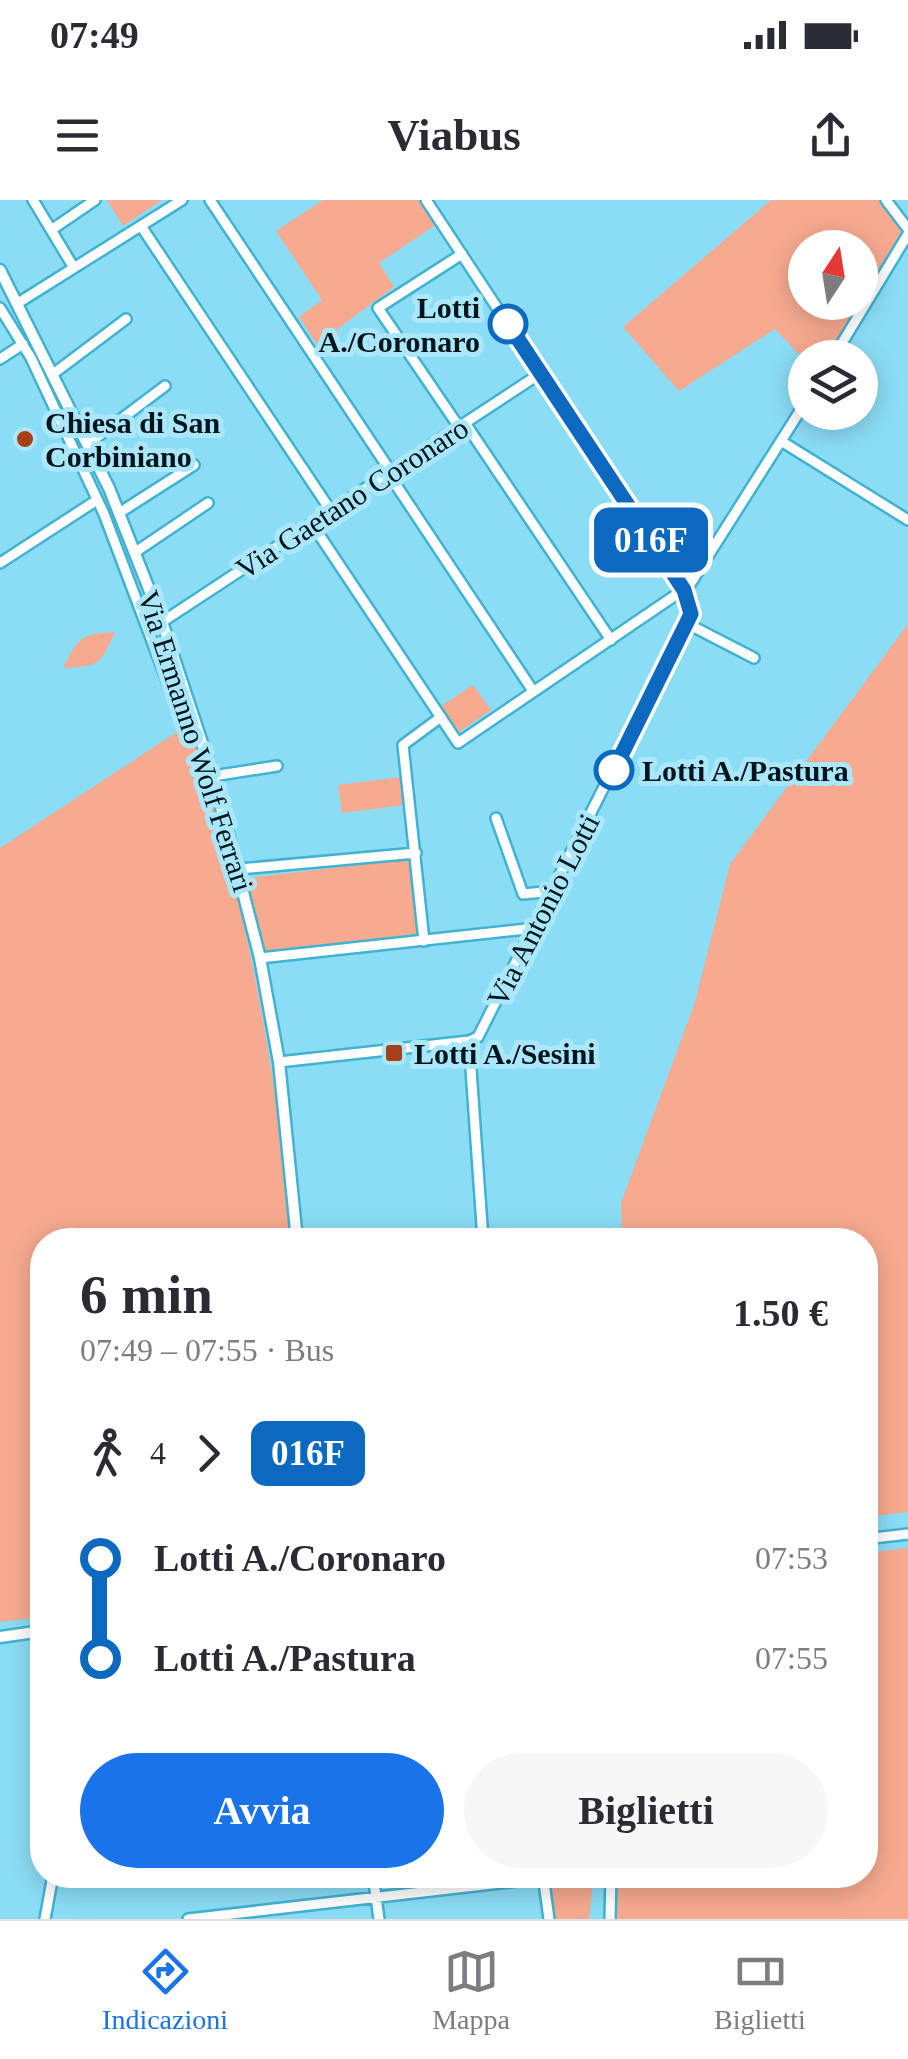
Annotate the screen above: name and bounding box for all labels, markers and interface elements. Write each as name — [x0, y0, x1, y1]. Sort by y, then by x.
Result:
text: 07:49 — [50, 14, 139, 56]
icon: menu — [50, 108, 105, 163]
icon: share — [803, 108, 858, 163]
text: Viabus — [387, 110, 521, 160]
north arrow — [788, 230, 878, 320]
map controls — [788, 230, 878, 430]
place label: Lotti A./Coronaro — [319, 291, 480, 358]
marker: Lotti A./Coronaro — [489, 305, 527, 343]
button: layers — [788, 340, 878, 430]
place label: Chiesa di San Corbiniano — [45, 406, 220, 473]
street label: Via Gaetano Coronaro — [230, 411, 474, 585]
marker: Chiesa di San Corbiniano — [14, 428, 36, 450]
line badge: 016F — [581, 508, 721, 572]
text: 016F — [614, 521, 688, 560]
street label: Via Ermanno Wolf Ferrari — [132, 586, 260, 896]
marker: Lotti A./Pastura — [595, 751, 633, 789]
place label: Lotti A./Pastura — [642, 754, 849, 787]
street label: Via Antonio Lotti — [480, 808, 606, 1012]
place label: Lotti A./Sesini — [414, 1037, 596, 1070]
marker: Lotti A./Sesini — [383, 1042, 405, 1064]
text: 6 min — [80, 1264, 213, 1325]
text: 1.50 € — [733, 1292, 828, 1334]
text: 07:49 – 07:55 · Bus — [80, 1332, 334, 1368]
icon: walk — [80, 1426, 135, 1481]
icon: forward — [181, 1426, 236, 1481]
text: 016F — [271, 1434, 345, 1473]
text: 4 — [150, 1435, 166, 1471]
text: Lotti A./Coronaro — [154, 1537, 446, 1579]
text: 07:53 — [755, 1540, 828, 1576]
text: Lotti A./Pastura — [154, 1637, 416, 1679]
text: 07:55 — [755, 1640, 828, 1676]
button: Avvia — [80, 1753, 444, 1868]
button: Biglietti — [464, 1753, 828, 1868]
tab: Indicazioni — [102, 1944, 228, 2036]
tab: Mappa — [432, 1944, 510, 2036]
tab: Biglietti — [714, 1944, 806, 2036]

